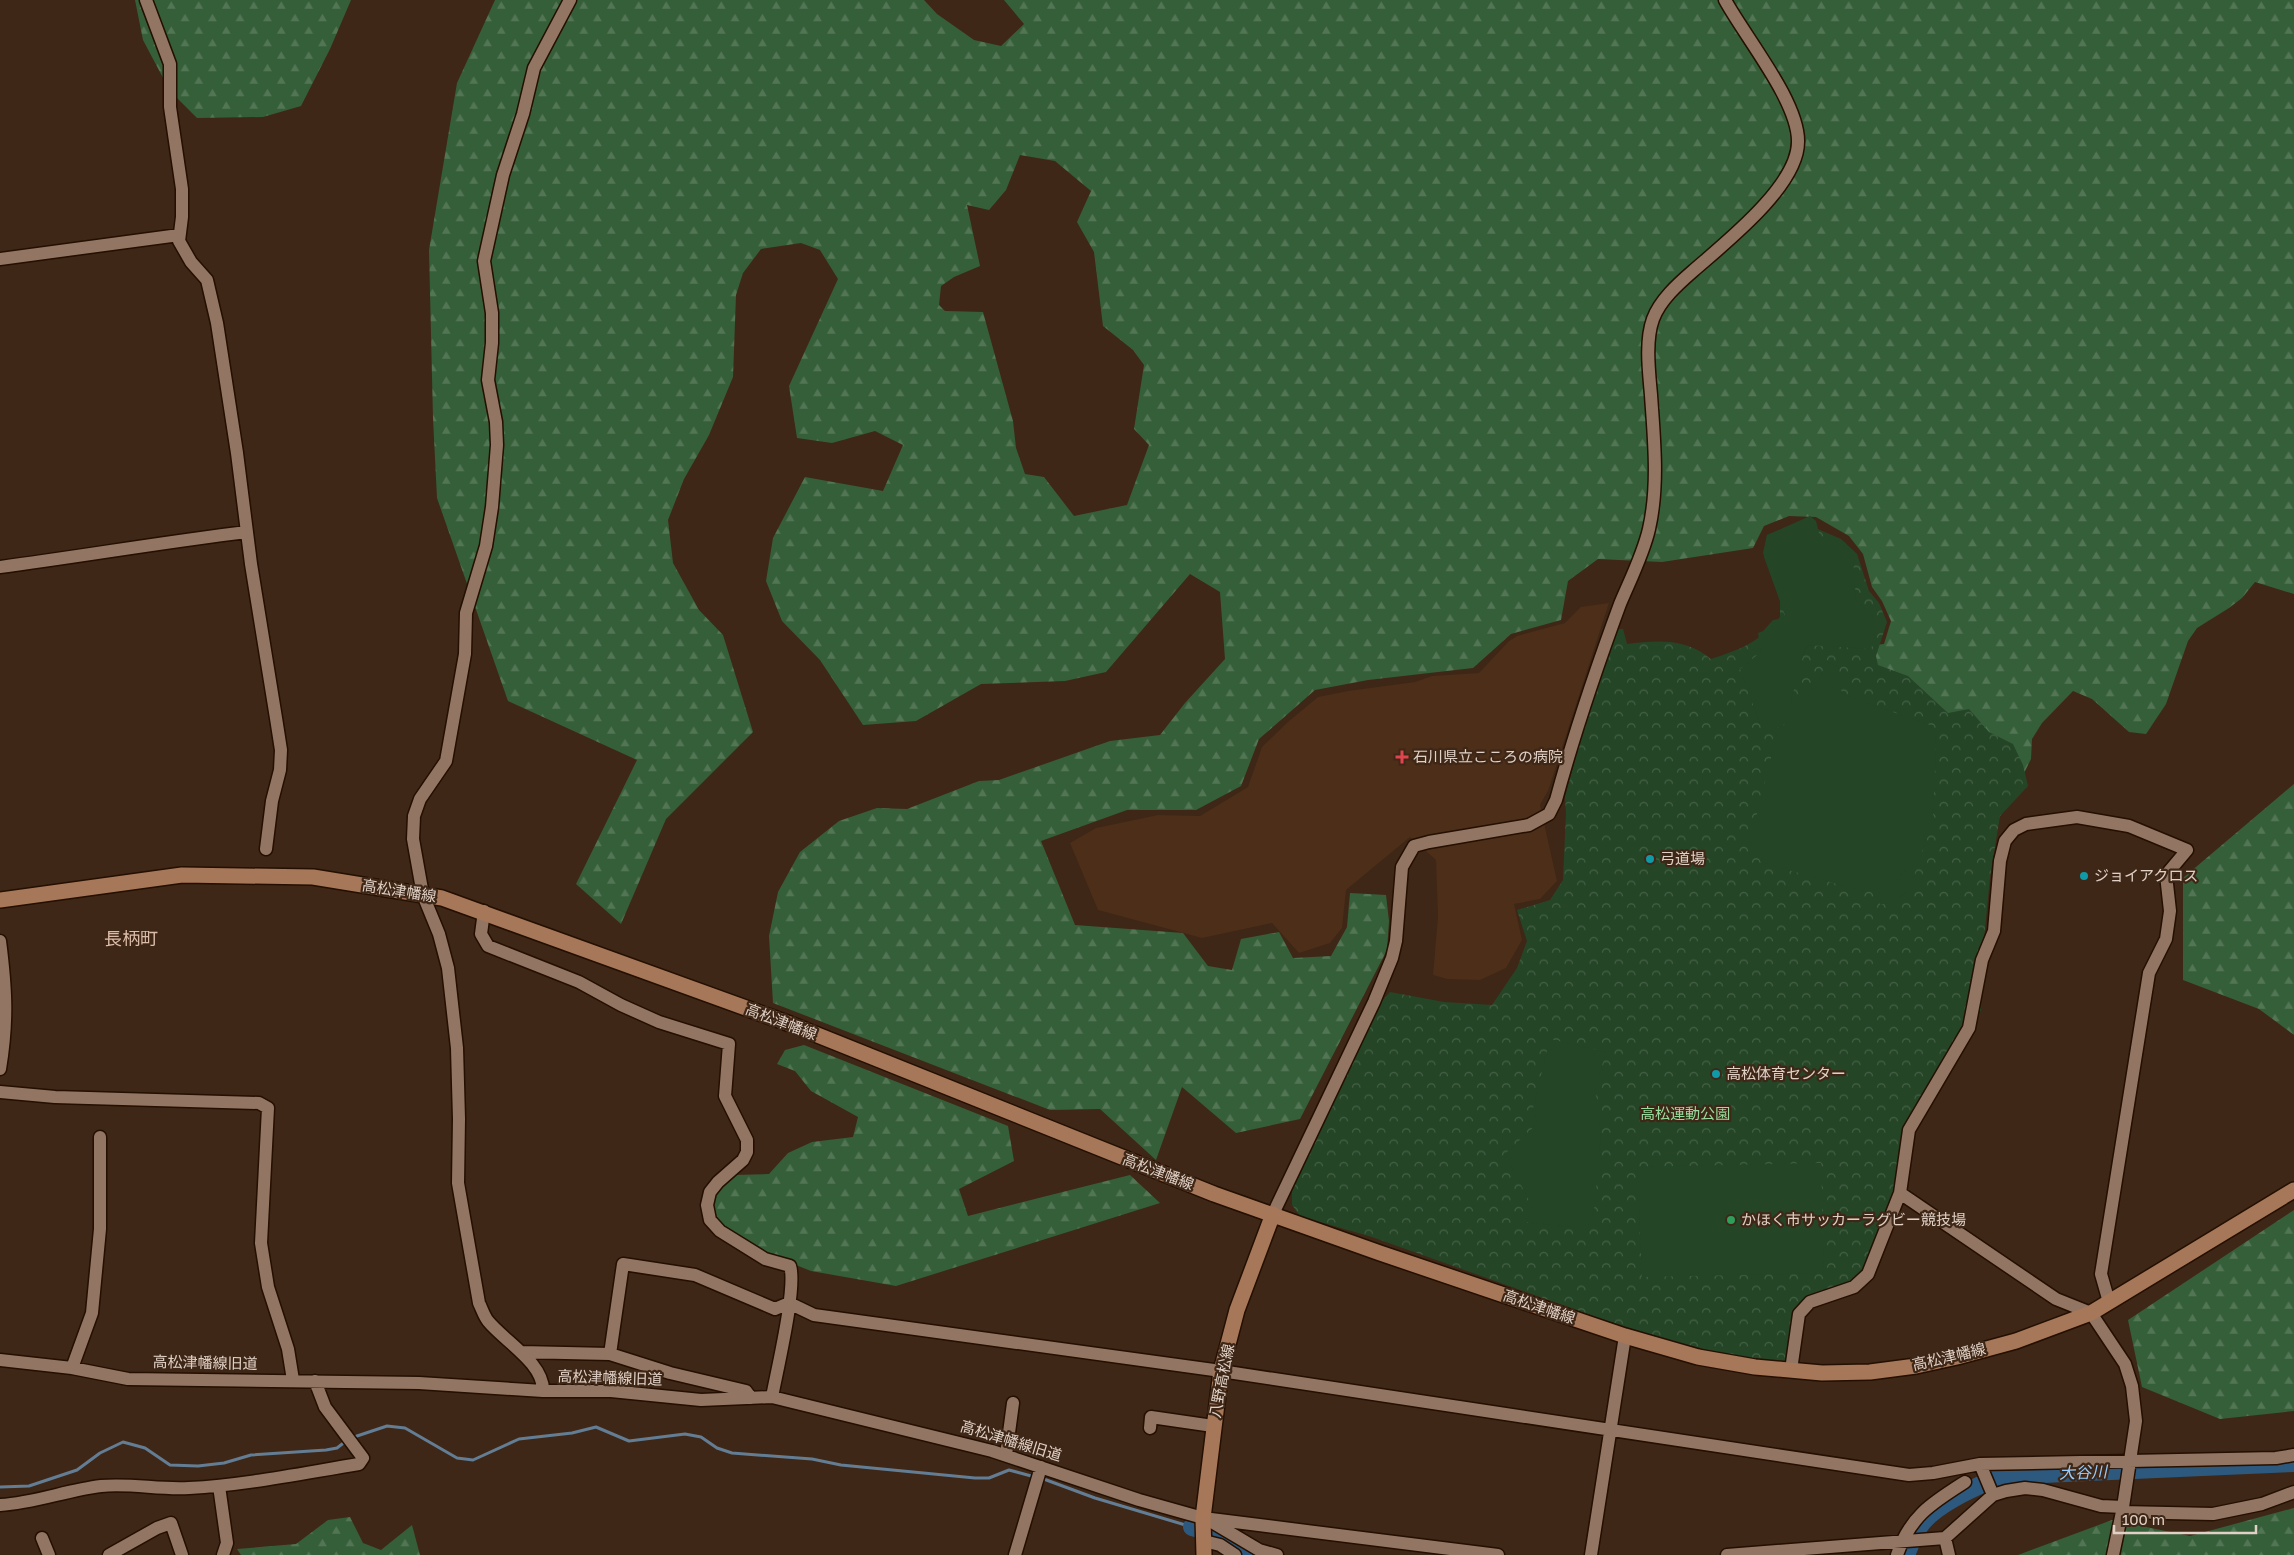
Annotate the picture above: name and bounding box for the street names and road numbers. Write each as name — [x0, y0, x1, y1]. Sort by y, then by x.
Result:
street label: 高松津幡線 — [361, 875, 438, 905]
street label: 高松津幡線 — [743, 999, 820, 1043]
street label: 高松津幡線 — [1120, 1149, 1197, 1193]
street label: 高松津幡線 — [1501, 1285, 1578, 1327]
street label: 高松津幡線 — [1910, 1339, 1987, 1373]
street label: 八野高松線 — [1205, 1342, 1237, 1419]
street label: 高松津幡線旧道 — [152, 1352, 258, 1372]
street label: 高松津幡線旧道 — [557, 1366, 663, 1388]
street label: 高松津幡線旧道 — [958, 1416, 1064, 1464]

